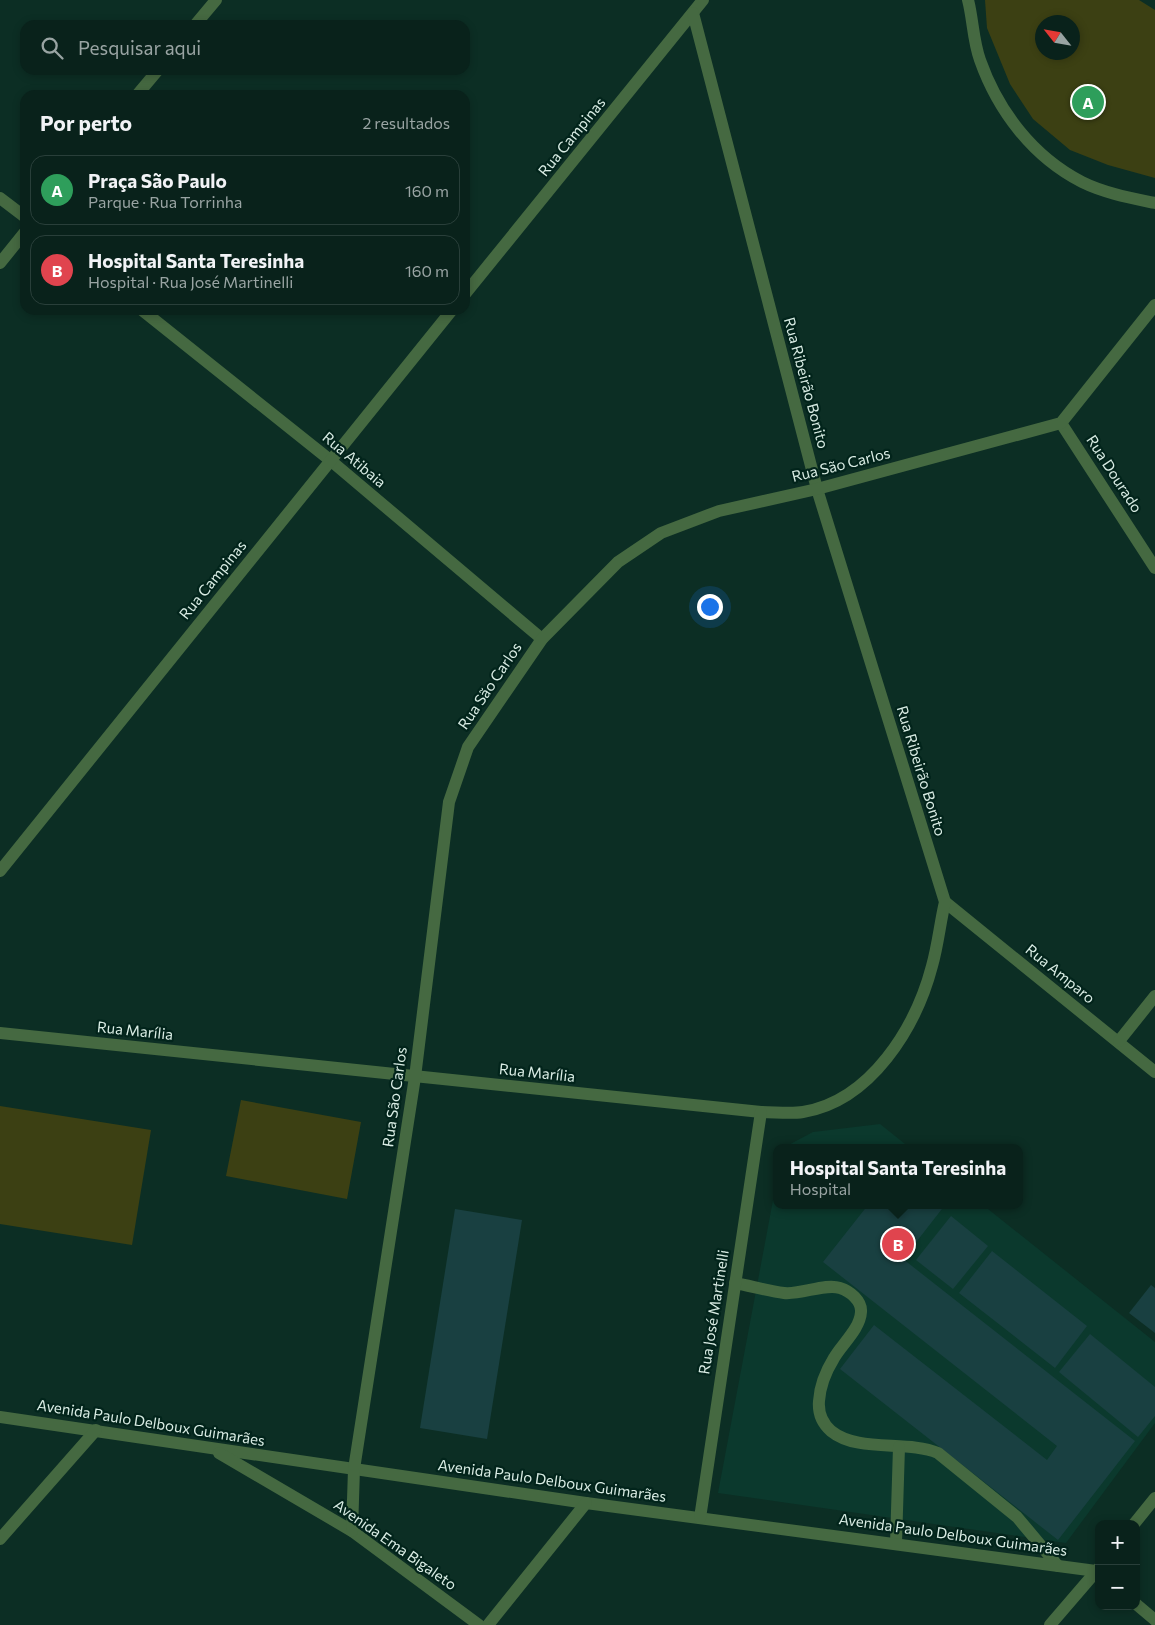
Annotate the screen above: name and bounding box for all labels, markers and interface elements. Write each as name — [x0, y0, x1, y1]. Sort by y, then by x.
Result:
north arrow — [1035, 15, 1080, 60]
search box — [20, 20, 470, 75]
icon: search — [38, 34, 66, 62]
text: Pesquisar aqui — [78, 36, 201, 59]
pin: A — [1072, 83, 1104, 121]
street label: Rua Campinas — [534, 93, 609, 179]
text: Por perto — [40, 110, 132, 135]
text: 2 resultados — [362, 113, 450, 132]
text: Praça São Paulo — [88, 169, 227, 192]
text: A — [51, 181, 63, 200]
text: 160 m — [405, 181, 449, 200]
text: Parque · Rua Torrinha — [88, 192, 242, 211]
text: Hospital Santa Teresinha — [88, 249, 304, 272]
text: B — [52, 261, 62, 280]
text: 160 m — [405, 261, 449, 280]
text: Hospital · Rua José Martinelli — [88, 272, 293, 291]
street label: Rua Ribeirão Bonito — [781, 315, 833, 450]
street label: Rua Atibaia — [319, 428, 390, 491]
street label: Rua Dourado — [1083, 431, 1147, 516]
street label: Rua São Carlos — [790, 443, 892, 485]
street label: Rua Campinas — [175, 536, 250, 622]
your location — [697, 594, 723, 620]
street label: Rua São Carlos — [453, 638, 525, 732]
street label: Rua Ribeirão Bonito — [894, 703, 950, 838]
street label: Rua Amparo — [1022, 940, 1099, 1007]
street label: Rua Marília — [96, 1017, 174, 1043]
street label: Rua São Carlos — [378, 1045, 410, 1148]
street label: Rua Marília — [498, 1059, 576, 1085]
popup — [773, 1144, 1023, 1209]
text: Hospital Santa Teresinha — [790, 1156, 1006, 1179]
text: Hospital — [790, 1179, 851, 1198]
pin: B — [882, 1225, 914, 1263]
street label: Rua José Martinelli — [694, 1248, 732, 1375]
street label: Avenida Paulo Delboux Guimarães — [36, 1395, 267, 1449]
street label: Avenida Paulo Delboux Guimarães — [437, 1455, 668, 1505]
street label: Avenida Ema Bigaleto — [331, 1495, 460, 1593]
street label: Avenida Paulo Delboux Guimarães — [838, 1509, 1069, 1559]
map controls — [1095, 1520, 1140, 1610]
button: + — [1095, 1520, 1140, 1565]
button: − — [1095, 1565, 1140, 1610]

